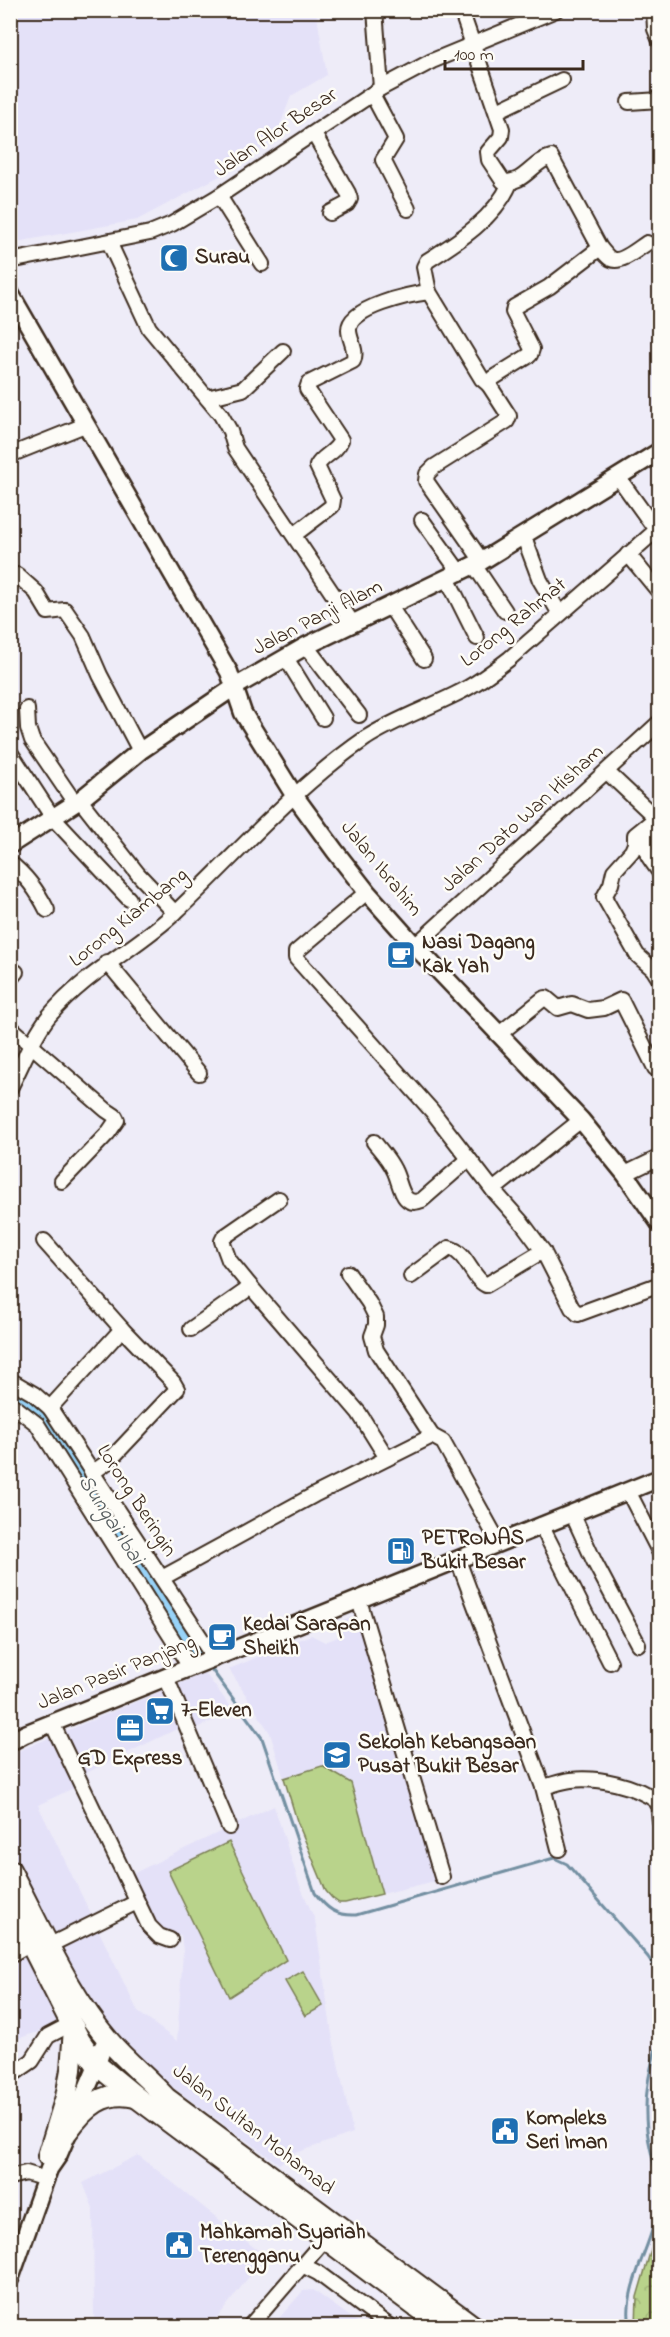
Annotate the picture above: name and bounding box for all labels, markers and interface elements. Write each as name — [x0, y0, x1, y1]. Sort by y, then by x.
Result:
scale bar — [445, 33, 583, 71]
text: 100 m — [454, 43, 494, 69]
street label: Jalan Alor Besar — [208, 80, 344, 186]
mosque icon: Surau — [158, 242, 190, 274]
place label: Surau — [195, 243, 250, 273]
street label: Lorong Rahmat — [455, 571, 575, 677]
street label: Jalan Panji Alam — [248, 572, 388, 664]
street label: Jalan Dato Wan Hisham — [435, 738, 611, 900]
street label: Jalan Ibrahim — [333, 814, 429, 924]
street label: Lorong Kiambang — [63, 861, 196, 977]
place label: Nasi Dagang Kak Yah — [422, 928, 535, 982]
cafe icon: Nasi Dagang Kak Yah — [385, 939, 417, 971]
street label: Lorong Beringin — [87, 1439, 184, 1564]
water label: Sungai Ibai — [69, 1469, 152, 1573]
place label: PETRONAS Bukit Besar — [421, 1524, 526, 1578]
fuel station icon: PETRONAS Bukit Besar — [385, 1535, 417, 1567]
place label: Kedai Sarapan Sheikh — [243, 1610, 371, 1664]
cafe icon: Kedai Sarapan Sheikh — [206, 1621, 238, 1653]
street label: Jalan Pasir Panjang — [33, 1628, 201, 1720]
supermarket icon: 7-Eleven — [144, 1695, 176, 1727]
place label: 7-Eleven — [181, 1696, 252, 1726]
office icon: GD Express — [114, 1712, 146, 1744]
place label: Sekolah Kebangsaan Pusat Bukit Besar — [358, 1728, 536, 1782]
school or university icon: Sekolah Kebangsaan Pusat Bukit Besar — [321, 1739, 353, 1771]
place label: GD Express — [78, 1744, 183, 1774]
street label: Jalan Sultan Mohamad — [165, 2057, 341, 2203]
place label: Kompleks Seri Iman — [526, 2104, 607, 2158]
public building icon: Kompleks Seri Iman — [489, 2115, 521, 2147]
place label: Mahkamah Syariah Terengganu — [200, 2218, 366, 2274]
public building icon: Mahkamah Syariah Terengganu — [163, 2229, 195, 2261]

